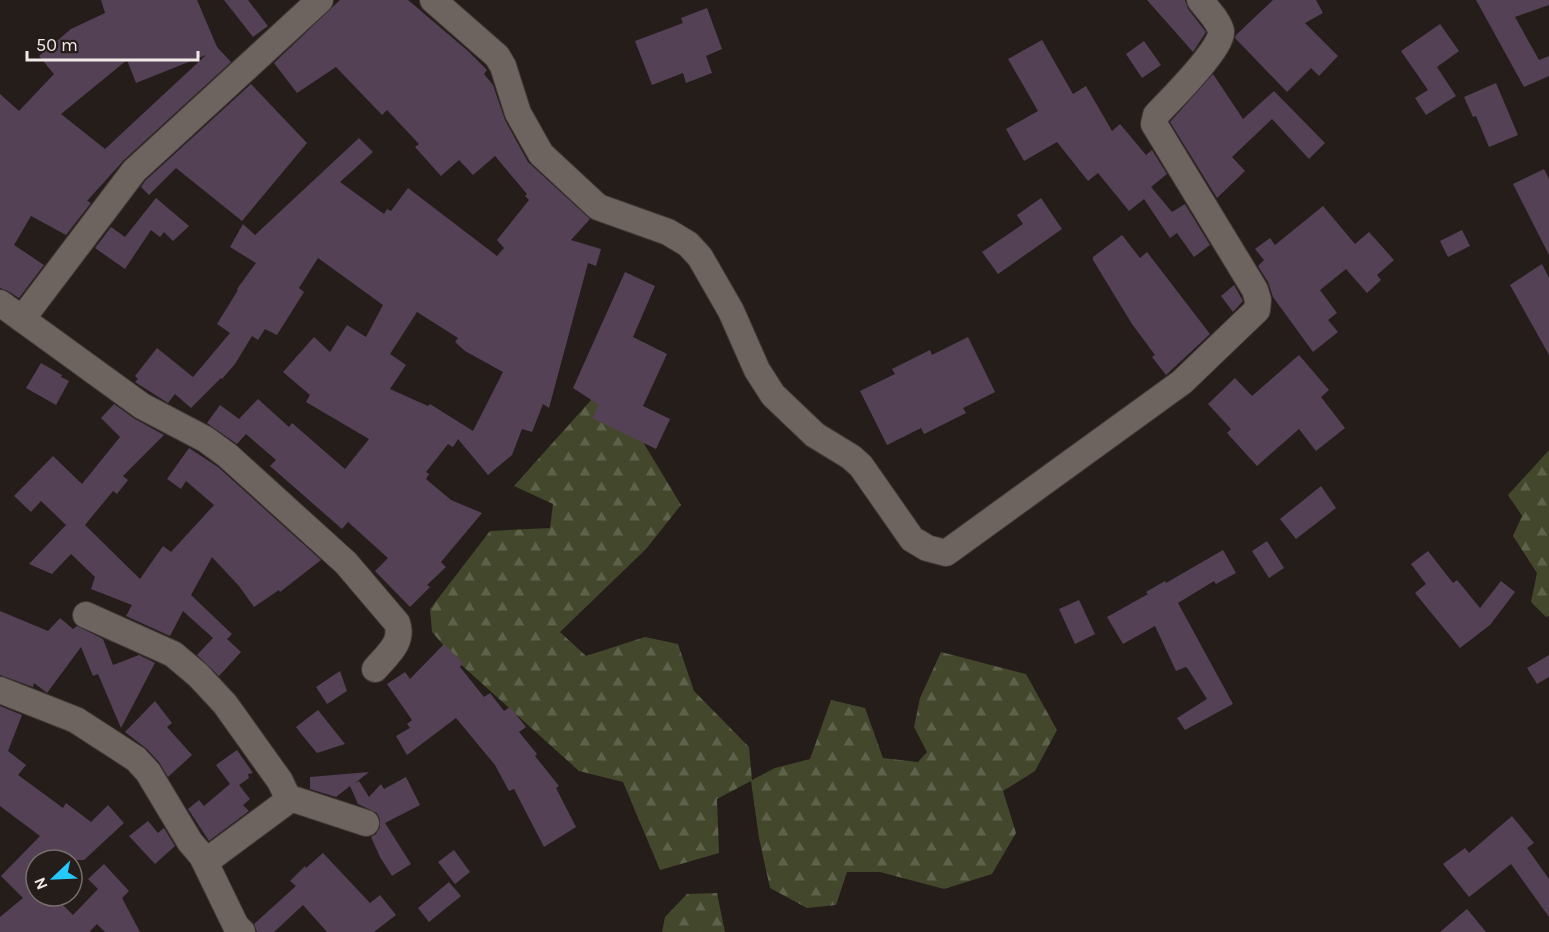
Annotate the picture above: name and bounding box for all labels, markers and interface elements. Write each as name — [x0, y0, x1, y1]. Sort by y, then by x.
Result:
scale bar — [27, 24, 198, 62]
text: 50 m — [36, 34, 78, 56]
north arrow — [24, 848, 84, 908]
text: N — [30, 875, 52, 893]

